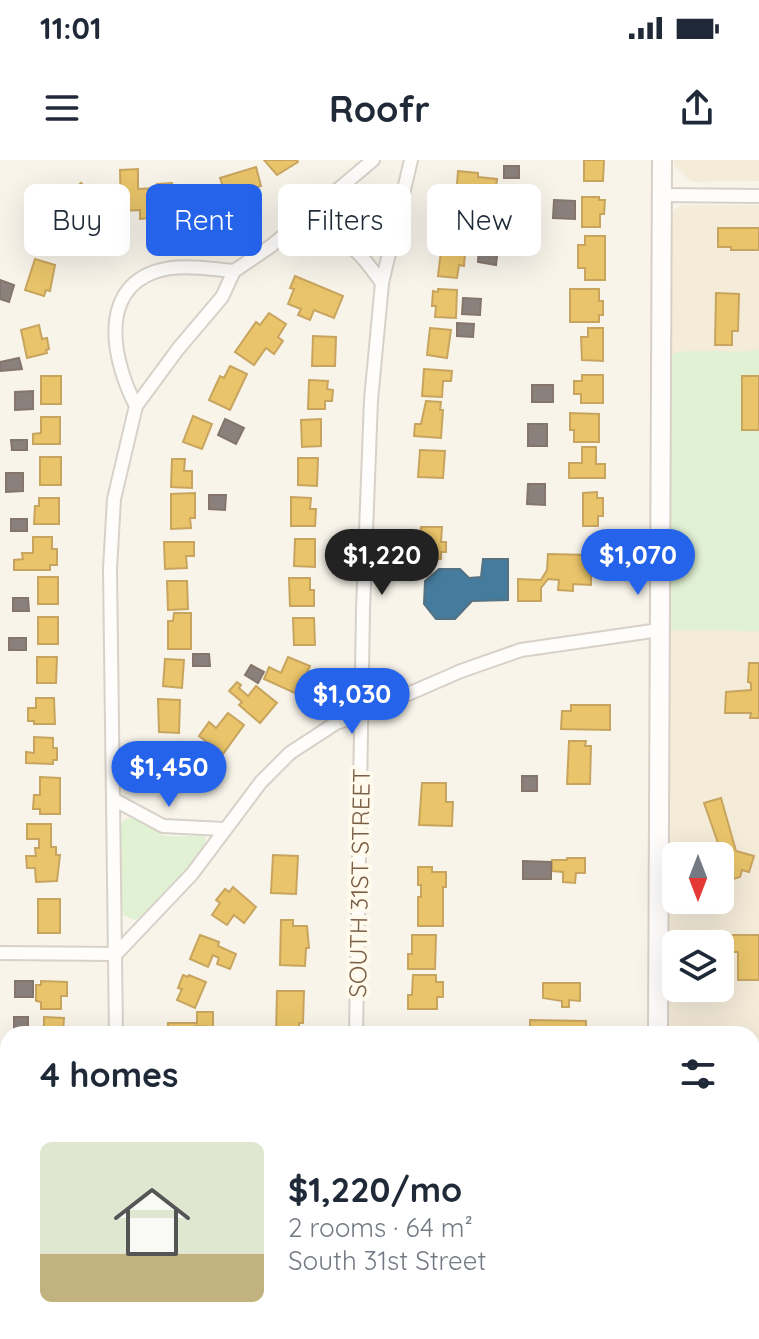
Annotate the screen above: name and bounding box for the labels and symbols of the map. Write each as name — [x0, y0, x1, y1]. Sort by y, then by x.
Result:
pin: $1,220 — [317, 529, 447, 597]
pin: $1,070 — [573, 529, 703, 597]
pin: $1,030 — [287, 668, 417, 736]
pin: $1,450 — [104, 741, 234, 809]
street label: SOUTH 31ST STREET — [342, 768, 376, 998]
north arrow — [662, 842, 734, 914]

